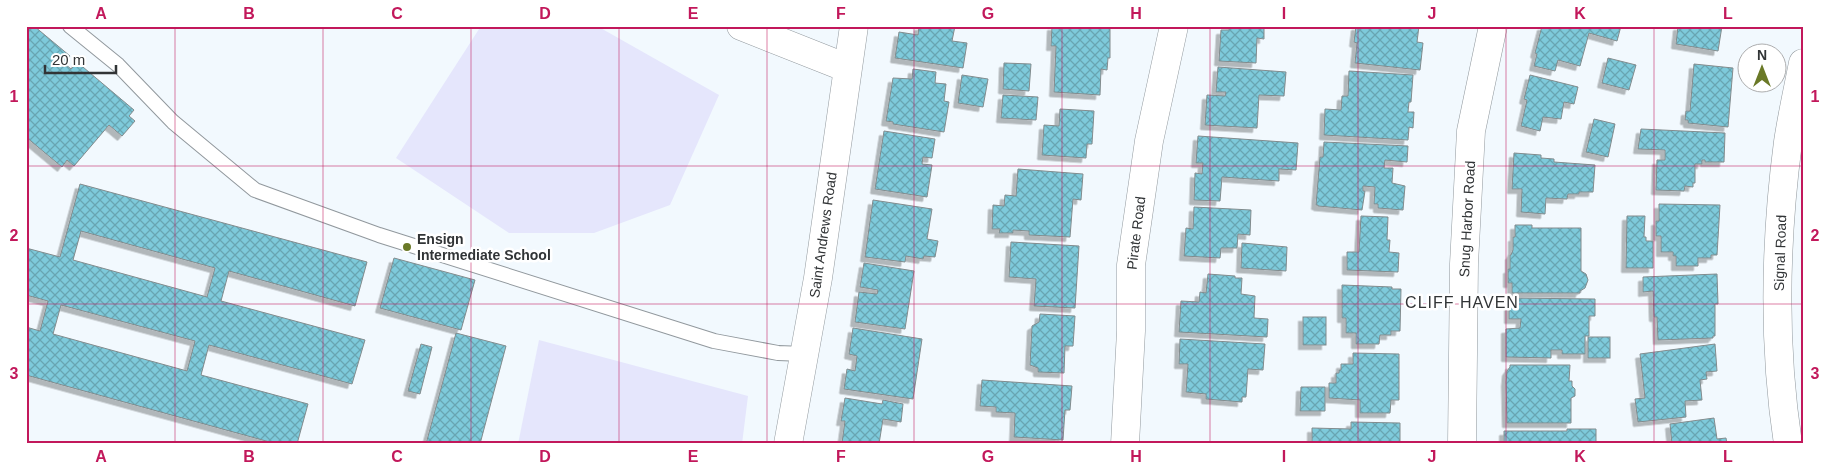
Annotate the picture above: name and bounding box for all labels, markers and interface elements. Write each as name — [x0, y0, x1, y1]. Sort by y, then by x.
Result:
text: A — [95, 5, 107, 22]
text: B — [243, 5, 255, 22]
text: C — [391, 5, 403, 22]
text: D — [539, 5, 551, 22]
text: E — [688, 5, 699, 22]
text: F — [836, 5, 846, 22]
text: G — [982, 5, 994, 22]
text: H — [1130, 5, 1142, 22]
text: I — [1282, 5, 1286, 22]
text: J — [1428, 5, 1436, 22]
text: K — [1574, 5, 1586, 22]
text: L — [1723, 5, 1733, 22]
scale bar — [45, 42, 116, 74]
north arrow — [1736, 42, 1786, 92]
text: N — [1757, 47, 1767, 63]
text: 20 m — [52, 51, 85, 68]
text: 1 — [10, 88, 19, 105]
text: 1 — [1811, 88, 1820, 105]
street label: Snug Harbor Road — [1456, 160, 1478, 278]
street label: Saint Andrews Road — [806, 171, 840, 299]
street label: Pirate Road — [1124, 195, 1148, 271]
street label: Signal Road — [1771, 215, 1789, 291]
text: 2 — [10, 227, 19, 244]
text: 2 — [1811, 227, 1820, 244]
place label: Ensign Intermediate School — [417, 231, 551, 263]
marker: Ensign Intermediate School — [401, 241, 413, 253]
district label: CLIFF HAVEN — [1405, 294, 1519, 311]
text: 3 — [10, 365, 19, 382]
text: 3 — [1811, 365, 1820, 382]
text: A — [95, 448, 107, 465]
text: B — [243, 448, 255, 465]
text: C — [391, 448, 403, 465]
text: D — [539, 448, 551, 465]
text: E — [688, 448, 699, 465]
text: F — [836, 448, 846, 465]
text: G — [982, 448, 994, 465]
text: H — [1130, 448, 1142, 465]
text: I — [1282, 448, 1286, 465]
text: J — [1428, 448, 1436, 465]
text: K — [1574, 448, 1586, 465]
text: L — [1723, 448, 1733, 465]

